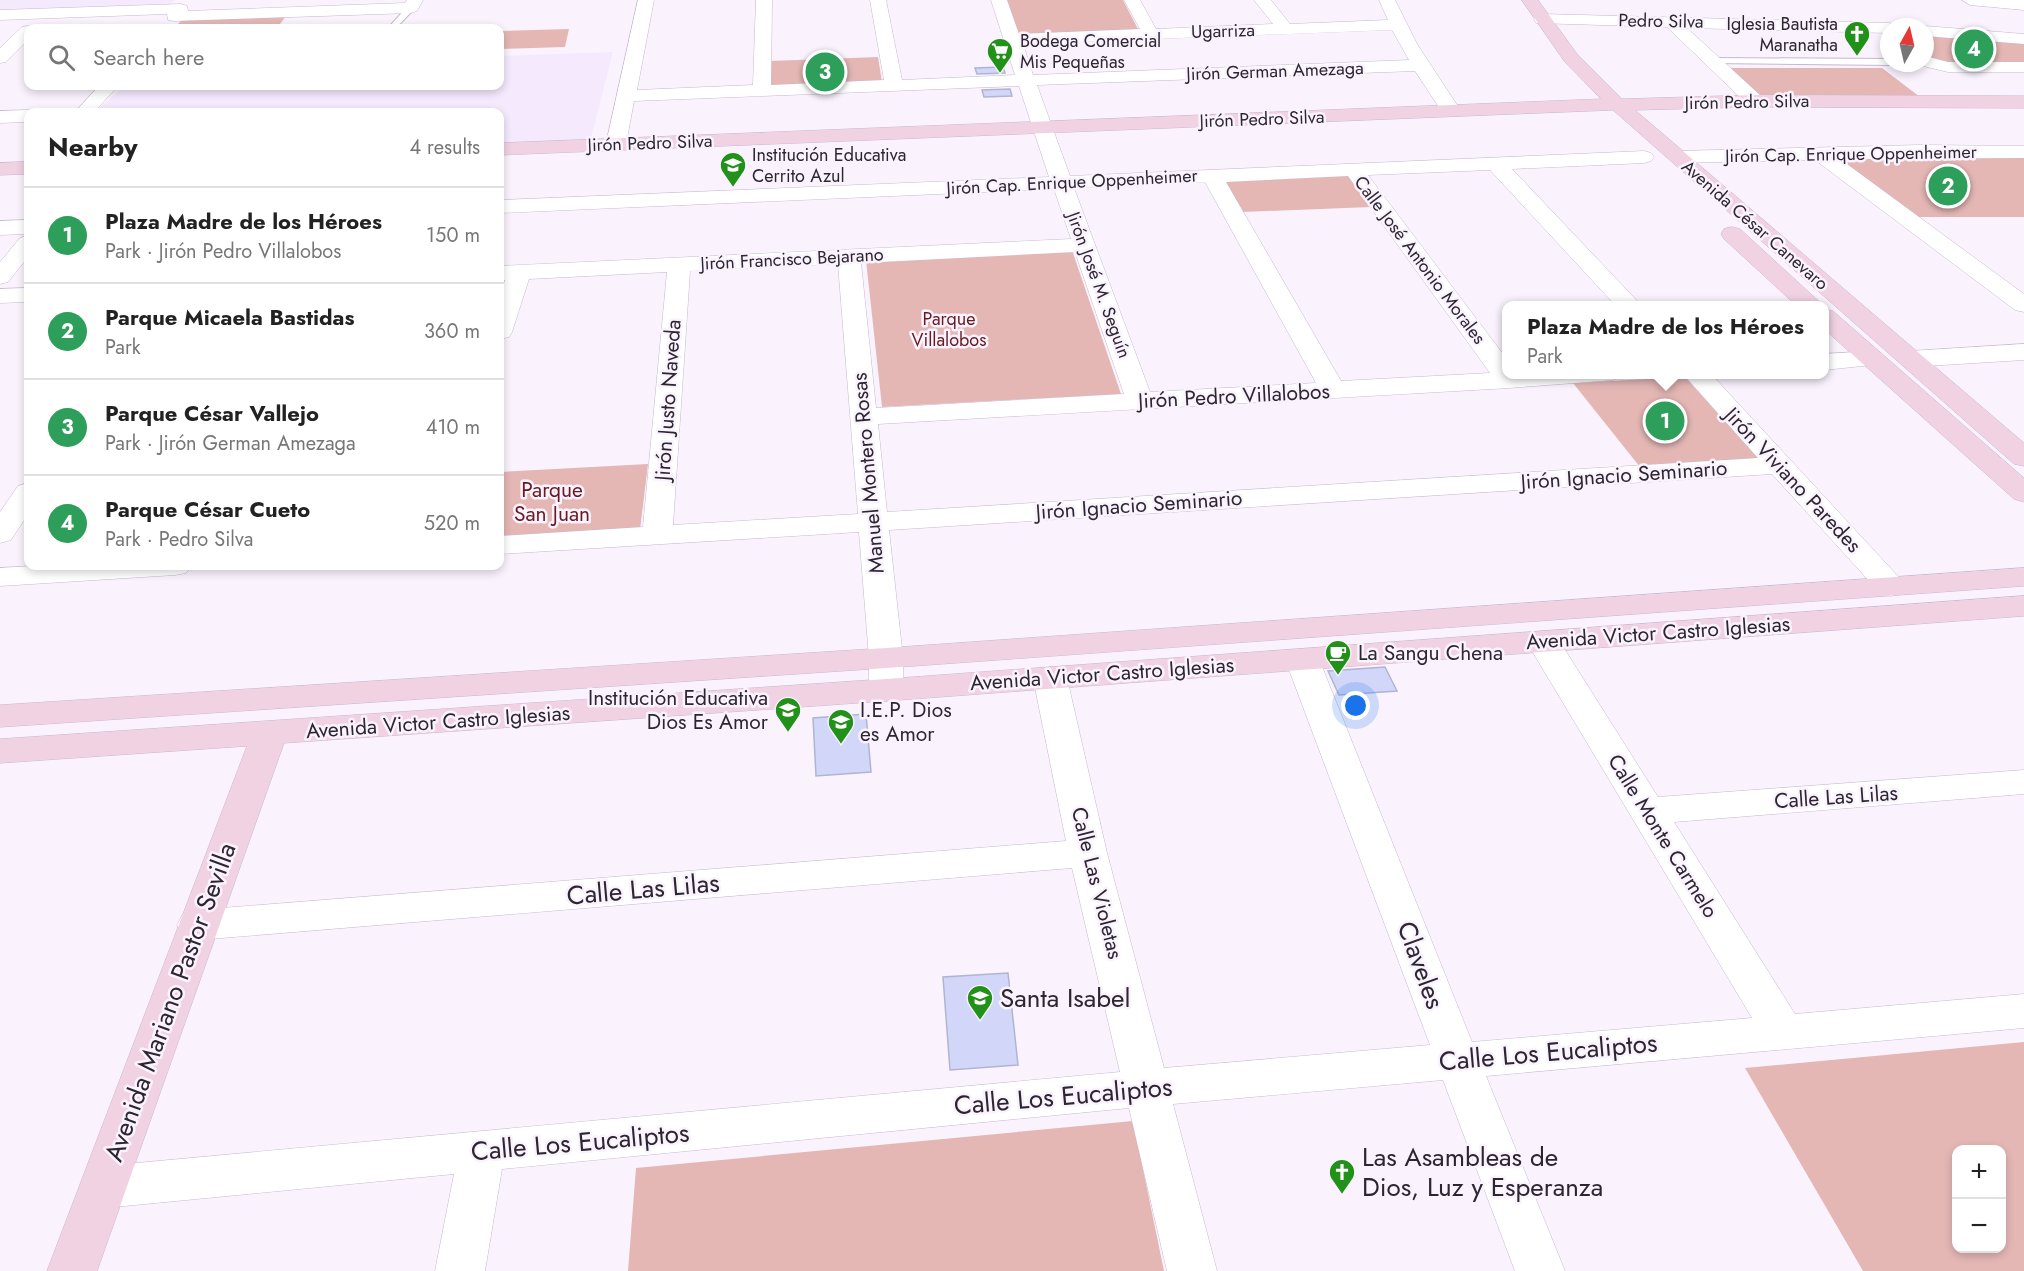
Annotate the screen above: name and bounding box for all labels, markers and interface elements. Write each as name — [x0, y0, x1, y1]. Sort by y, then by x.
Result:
street label: Pedro Silva — [1618, 7, 1704, 35]
place label: Iglesia Bautista Maranatha — [1727, 11, 1838, 58]
street label: Ugarriza — [1190, 17, 1256, 45]
north arrow — [1880, 18, 1934, 72]
church icon: Iglesia Bautista Maranatha — [1842, 19, 1872, 57]
search box — [24, 24, 504, 90]
pin: 4 — [1954, 26, 1994, 72]
place label: Bodega Comercial Mis Pequeñas — [1020, 28, 1161, 75]
supermarket icon: Bodega Comercial Mis Pequeñas — [985, 36, 1015, 74]
icon: search — [45, 41, 78, 74]
text: Search here — [93, 41, 204, 73]
pin: 3 — [806, 50, 844, 94]
street label: Jirón German Amezaga — [1184, 55, 1364, 87]
street label: Jirón Pedro Silva — [1682, 88, 1810, 116]
street label: Jirón Pedro Silva — [1197, 104, 1325, 134]
text: Nearby — [48, 128, 137, 166]
street label: Jirón Pedro Silva — [585, 128, 713, 158]
text: 4 results — [409, 133, 480, 162]
street label: Jirón Cap. Enrique Oppenheimer — [1723, 139, 1978, 169]
place label: Institución Educativa Cerrito Azul — [752, 142, 906, 189]
school or university icon: Institución Educativa Cerrito Azul — [718, 150, 748, 188]
street label: Avenida César Canevaro — [1676, 154, 1834, 296]
street label: Jirón Cap. Enrique Oppenheimer — [944, 162, 1199, 202]
pin: 2 — [1928, 164, 1968, 208]
street label: Calle José Antonio Morales — [1348, 170, 1492, 350]
text: Plaza Madre de los Héroes — [105, 205, 382, 237]
street label: Jirón José M. Seguín — [1060, 206, 1138, 362]
text: 1 — [62, 221, 73, 250]
text: 150 m — [426, 221, 480, 250]
text: Park · Jirón Pedro Villalobos — [105, 237, 341, 266]
street label: Jirón Francisco Bejarano — [698, 241, 884, 277]
text: Parque Micaela Bastidas — [105, 301, 354, 333]
popup — [1502, 301, 1829, 379]
park label: Parque Villalobos — [912, 306, 986, 353]
text: Plaza Madre de los Héroes — [1527, 310, 1804, 342]
text: 2 — [61, 317, 74, 346]
text: 360 m — [424, 317, 480, 346]
street label: Jirón Justo Naveda — [647, 318, 689, 485]
text: Park — [105, 333, 141, 362]
text: Park — [1527, 342, 1563, 371]
street label: Manuel Montero Rosas — [844, 371, 892, 575]
street label: Jirón Pedro Villalobos — [1134, 376, 1331, 416]
text: Parque César Vallejo — [105, 397, 319, 429]
pin: 1 — [1646, 398, 1684, 444]
street label: Jirón Viviano Paredes — [1716, 398, 1868, 559]
text: 3 — [61, 413, 74, 442]
text: 410 m — [426, 413, 480, 442]
text: Park · Jirón German Amezaga — [105, 429, 356, 458]
street label: Jirón Ignacio Seminario — [1517, 453, 1728, 497]
park label: Parque San Juan — [514, 475, 590, 529]
street label: Jirón Ignacio Seminario — [1032, 483, 1243, 527]
text: Parque César Cueto — [105, 493, 310, 525]
text: 4 — [61, 509, 74, 538]
text: 520 m — [424, 509, 480, 538]
text: Park · Pedro Silva — [105, 525, 253, 554]
street label: Avenida Victor Castro Iglesias — [1525, 609, 1791, 657]
cafe icon: La Sangu Chena — [1323, 638, 1353, 676]
place label: La Sangu Chena — [1358, 638, 1503, 668]
street label: Avenida Victor Castro Iglesias — [969, 650, 1235, 698]
place label: Institución Educativa Dios Es Amor — [588, 683, 769, 737]
your location — [1341, 691, 1370, 720]
school or university icon: Institución Educativa Dios Es Amor — [773, 695, 803, 733]
place label: I.E.P. Dios es Amor — [860, 695, 952, 749]
street label: Avenida Victor Castro Iglesias — [305, 698, 571, 746]
school or university icon: I.E.P. Dios es Amor — [826, 707, 856, 745]
street label: Calle Monte Carmelo — [1600, 748, 1726, 924]
street label: Calle Las Lilas — [1773, 778, 1899, 816]
street label: Calle Las Violetas — [1064, 804, 1130, 962]
street label: Avenida Mariano Pastor Sevilla — [95, 837, 245, 1167]
street label: Calle Las Lilas — [565, 863, 721, 915]
street label: Claveles — [1388, 916, 1454, 1014]
place label: Santa Isabel — [1000, 979, 1131, 1017]
school or university icon: Santa Isabel — [965, 983, 995, 1021]
street label: Calle Los Eucaliptos — [1437, 1024, 1659, 1080]
street label: Calle Los Eucaliptos — [952, 1068, 1174, 1124]
street label: Calle Los Eucaliptos — [469, 1114, 691, 1170]
place label: Las Asambleas de Dios, Luz y Esperanza — [1362, 1138, 1603, 1206]
map controls — [1952, 1145, 2006, 1253]
button: + — [1952, 1145, 2006, 1199]
church icon: Las Asambleas de Dios, Luz y Esperanza — [1327, 1157, 1357, 1195]
button: − — [1952, 1199, 2006, 1253]

